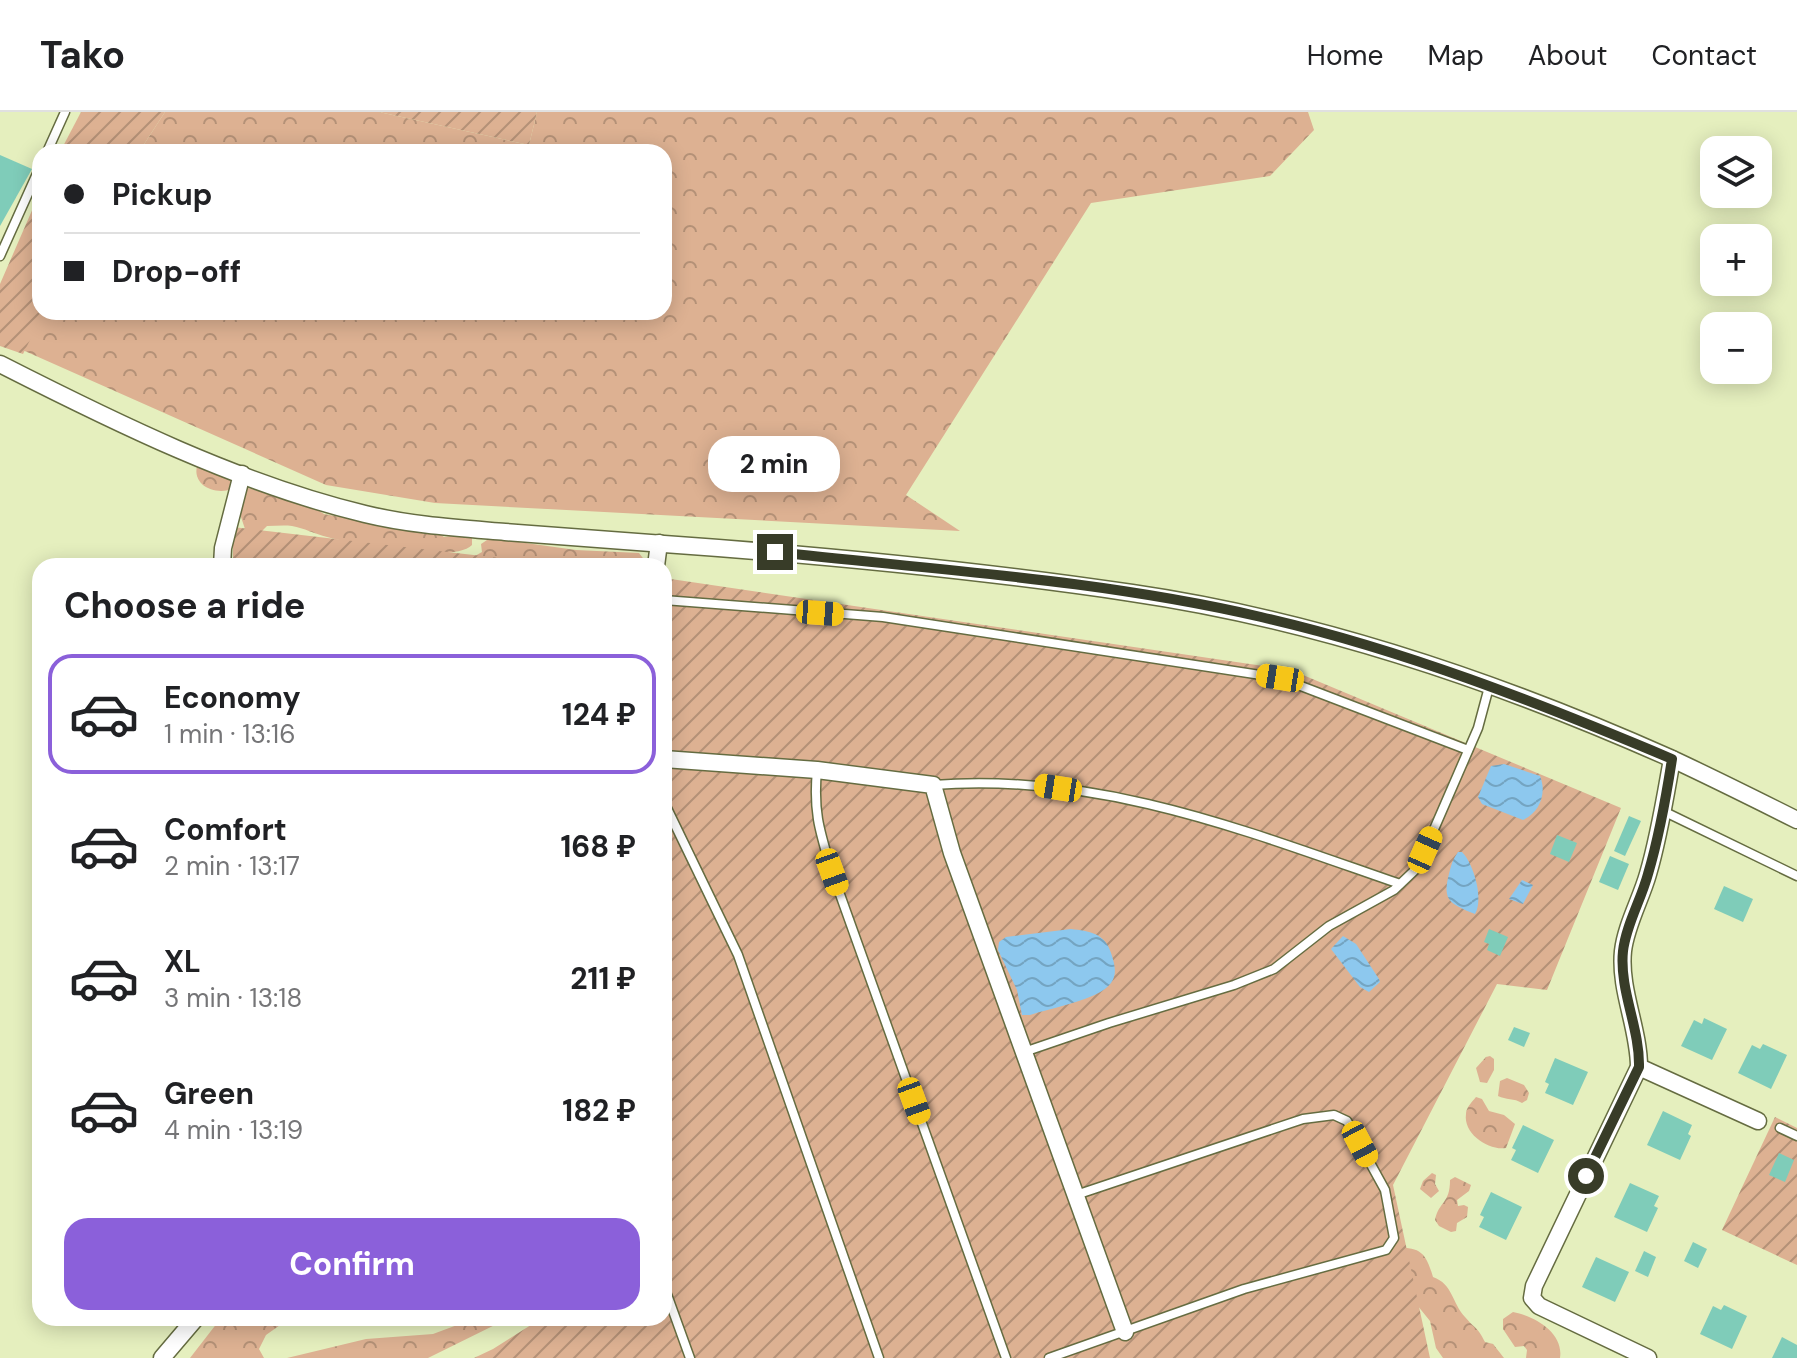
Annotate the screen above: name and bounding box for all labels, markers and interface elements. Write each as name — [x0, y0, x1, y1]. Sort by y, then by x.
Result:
text: Tako — [40, 30, 125, 80]
text: Home — [1307, 37, 1383, 74]
text: Map — [1427, 37, 1484, 74]
text: About — [1528, 37, 1607, 74]
text: Contact — [1651, 37, 1757, 74]
map controls — [1700, 136, 1772, 384]
button: layers — [1700, 136, 1772, 208]
text: Pickup — [112, 175, 212, 214]
button: + — [1700, 224, 1772, 296]
text: Drop-off — [112, 252, 241, 291]
button: − — [1700, 312, 1772, 384]
callout: 2 min — [709, 436, 841, 492]
text: 2 min — [740, 447, 808, 481]
route end — [757, 534, 793, 570]
text: Choose a ride — [64, 582, 305, 629]
car — [795, 599, 845, 627]
car — [1254, 662, 1306, 694]
icon: car — [68, 678, 140, 750]
text: Economy — [164, 678, 301, 717]
text: 124 ₽ — [562, 695, 636, 734]
text: 1 min · 13:16 — [164, 717, 296, 751]
car — [1032, 772, 1084, 804]
icon: car — [68, 810, 140, 882]
text: Comfort — [164, 810, 287, 849]
car — [1404, 823, 1446, 877]
text: 168 ₽ — [560, 827, 636, 866]
car — [813, 845, 851, 899]
text: 2 min · 13:17 — [164, 849, 300, 883]
icon: car — [68, 942, 140, 1014]
text: XL — [164, 942, 201, 981]
text: 211 ₽ — [570, 959, 636, 998]
text: 3 min · 13:18 — [164, 981, 302, 1015]
icon: car — [68, 1074, 140, 1146]
text: Green — [164, 1074, 254, 1113]
car — [895, 1074, 933, 1128]
text: 182 ₽ — [562, 1091, 636, 1130]
text: 4 min · 13:19 — [164, 1113, 303, 1147]
car — [1338, 1117, 1382, 1171]
route start — [1568, 1158, 1604, 1194]
button: Confirm — [64, 1218, 640, 1310]

